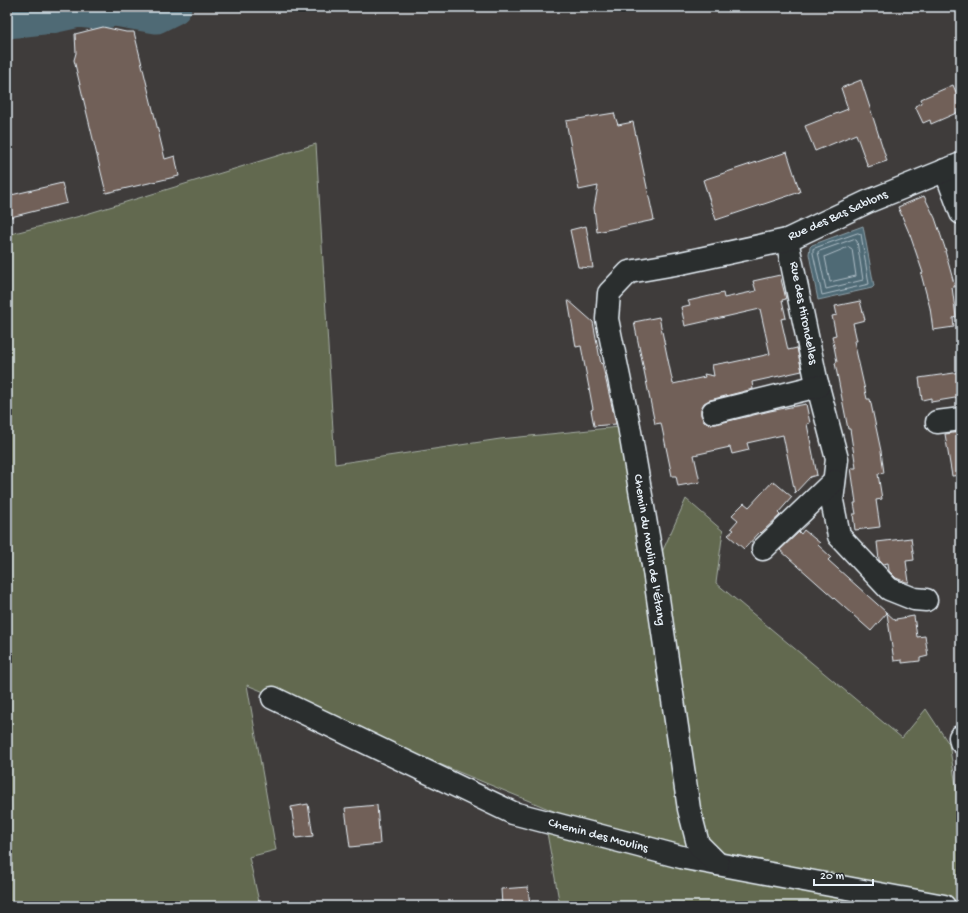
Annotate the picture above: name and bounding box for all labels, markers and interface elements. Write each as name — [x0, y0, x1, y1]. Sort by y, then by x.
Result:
street label: Rue des Bas Sablons — [786, 187, 891, 245]
street label: Rue des Hirondelles — [786, 260, 821, 367]
street label: Chemin du Moulin de l'Étang — [630, 473, 669, 627]
street label: Chemin des Moulins — [546, 815, 651, 857]
scale bar — [814, 861, 873, 887]
text: 20 m — [820, 870, 845, 884]

